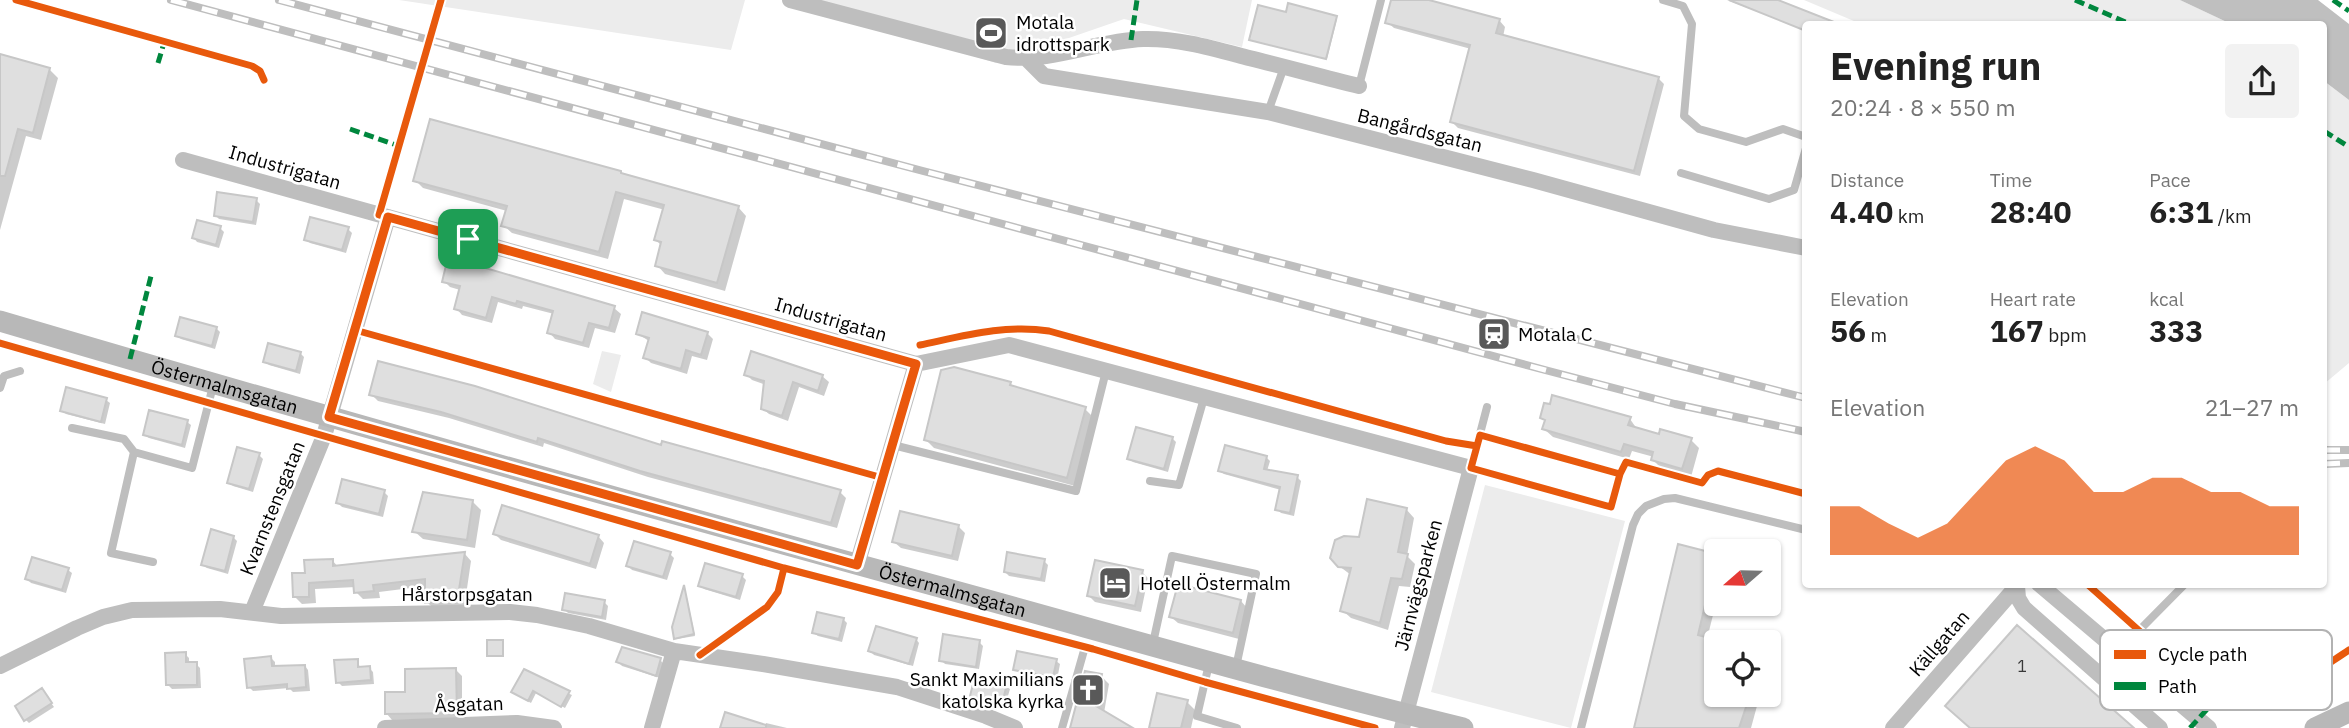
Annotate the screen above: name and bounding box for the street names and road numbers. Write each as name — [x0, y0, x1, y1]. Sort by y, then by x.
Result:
street label: Bangårdsgatan — [1355, 103, 1485, 157]
street label: Industrigatan — [226, 140, 344, 194]
street label: Industrigatan — [772, 292, 890, 346]
street label: Östermalmsgatan — [148, 354, 301, 419]
street label: Kvarnstensgatan — [234, 437, 310, 579]
street label: Järnvägsparken — [1389, 517, 1447, 653]
street label: Östermalmsgatan — [876, 559, 1029, 622]
street label: Hårstorpsgatan — [401, 582, 533, 606]
street label: Källgatan — [1904, 605, 1974, 681]
street label: Åsgatan — [434, 691, 504, 717]

